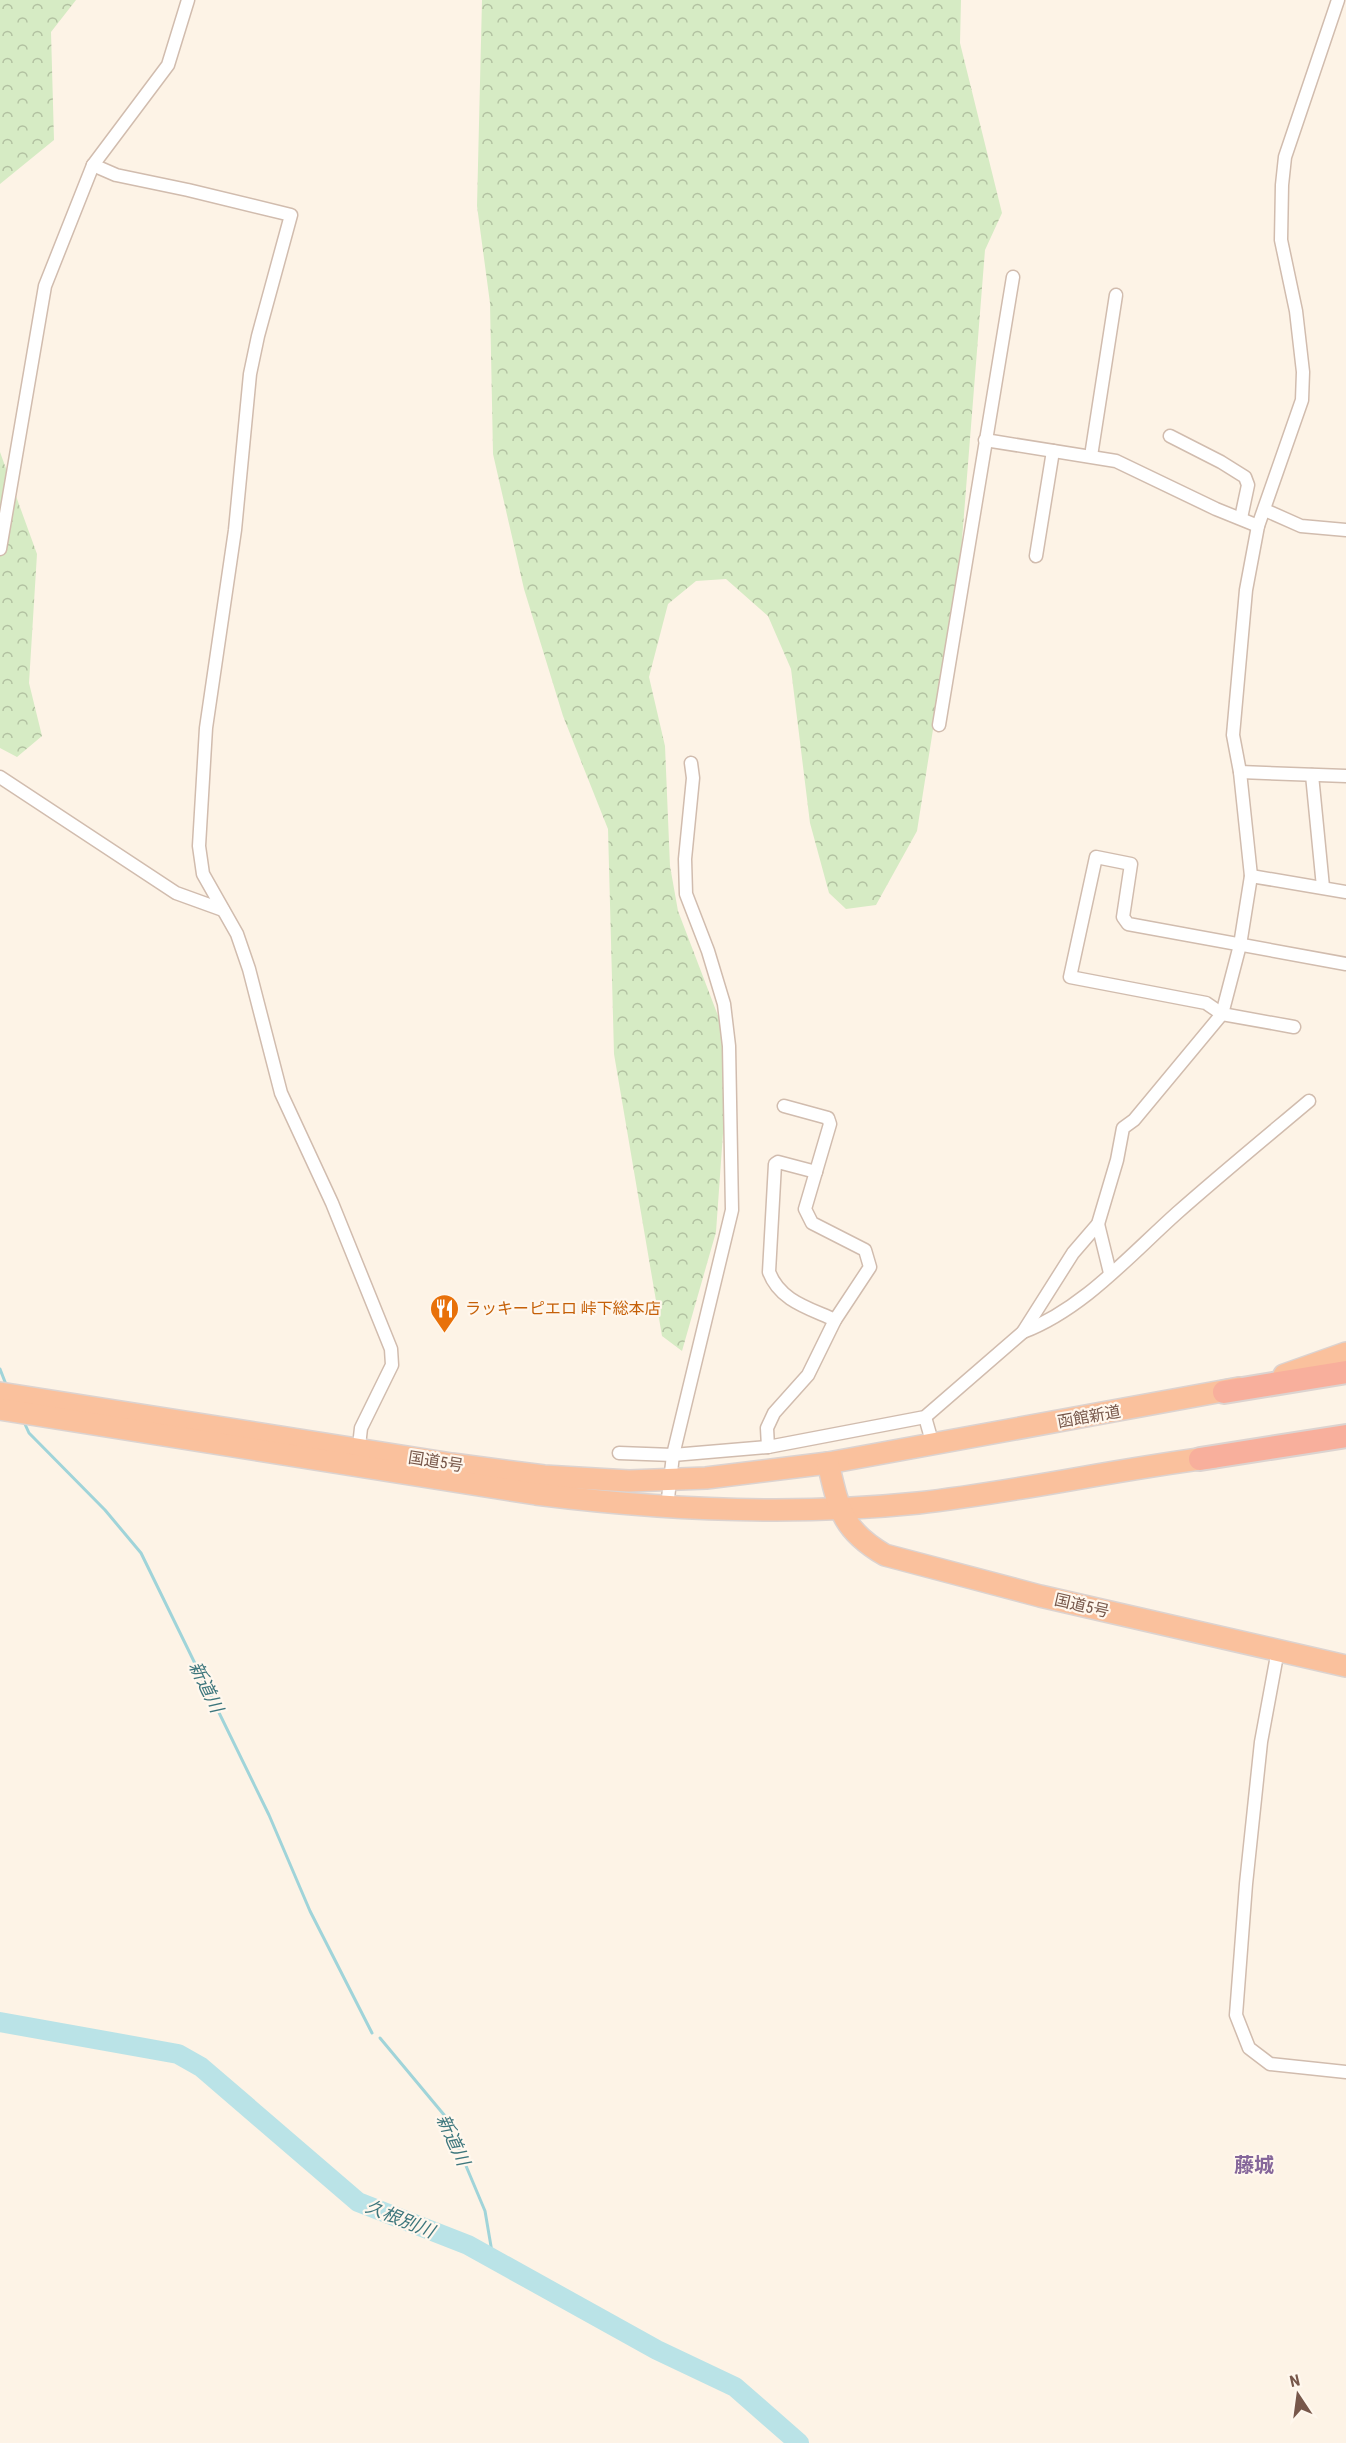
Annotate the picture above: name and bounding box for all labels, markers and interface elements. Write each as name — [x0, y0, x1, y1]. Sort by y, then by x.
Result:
restaurant icon: ラッキーピエロ 峠下総本店 — [428, 1292, 460, 1334]
place label: ラッキーピエロ 峠下総本店 — [465, 1299, 661, 1318]
street label: 函館新道 — [1056, 1402, 1122, 1431]
street label: 国道5号 — [407, 1448, 465, 1475]
street label: 国道5号 — [1053, 1590, 1111, 1621]
water label: 新道川 — [185, 1658, 229, 1717]
water label: 新道川 — [433, 2111, 475, 2171]
district label: 藤城 — [1234, 2153, 1274, 2177]
water label: 久根別川 — [363, 2195, 439, 2243]
north arrow — [1268, 2365, 1328, 2425]
text: N — [1288, 2371, 1302, 2391]

